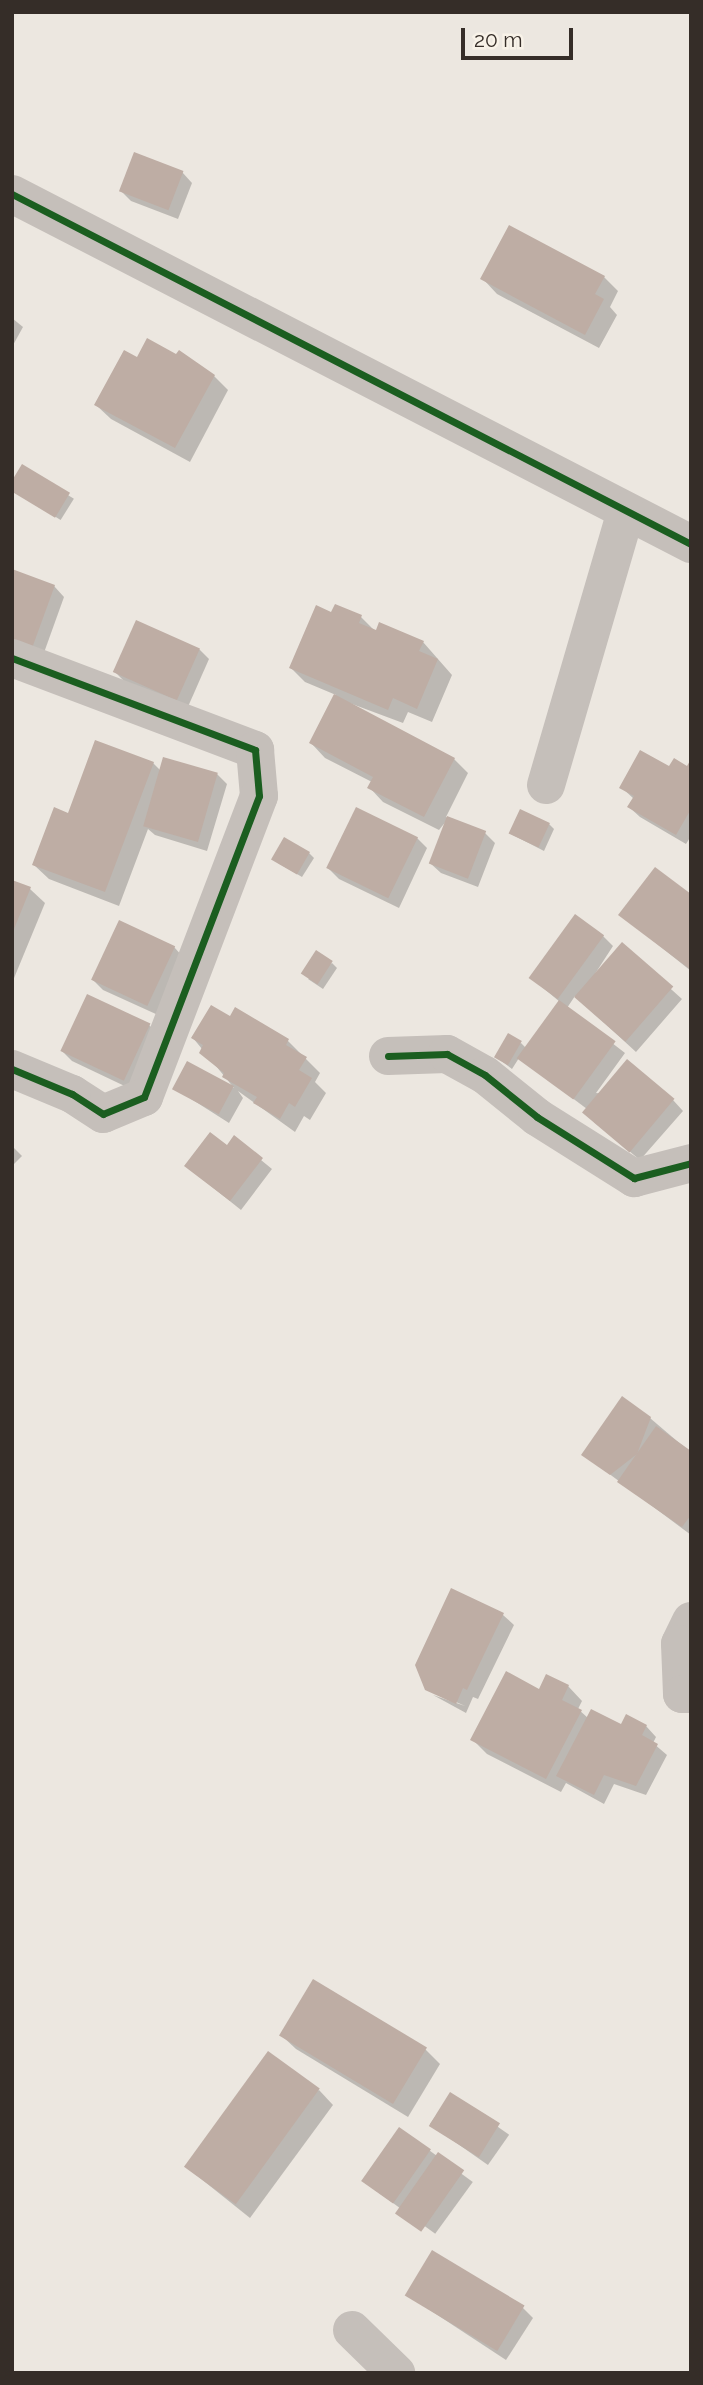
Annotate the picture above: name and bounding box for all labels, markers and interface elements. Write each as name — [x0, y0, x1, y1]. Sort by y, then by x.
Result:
scale bar — [465, 14, 577, 58]
text: 20 m — [474, 27, 522, 52]

